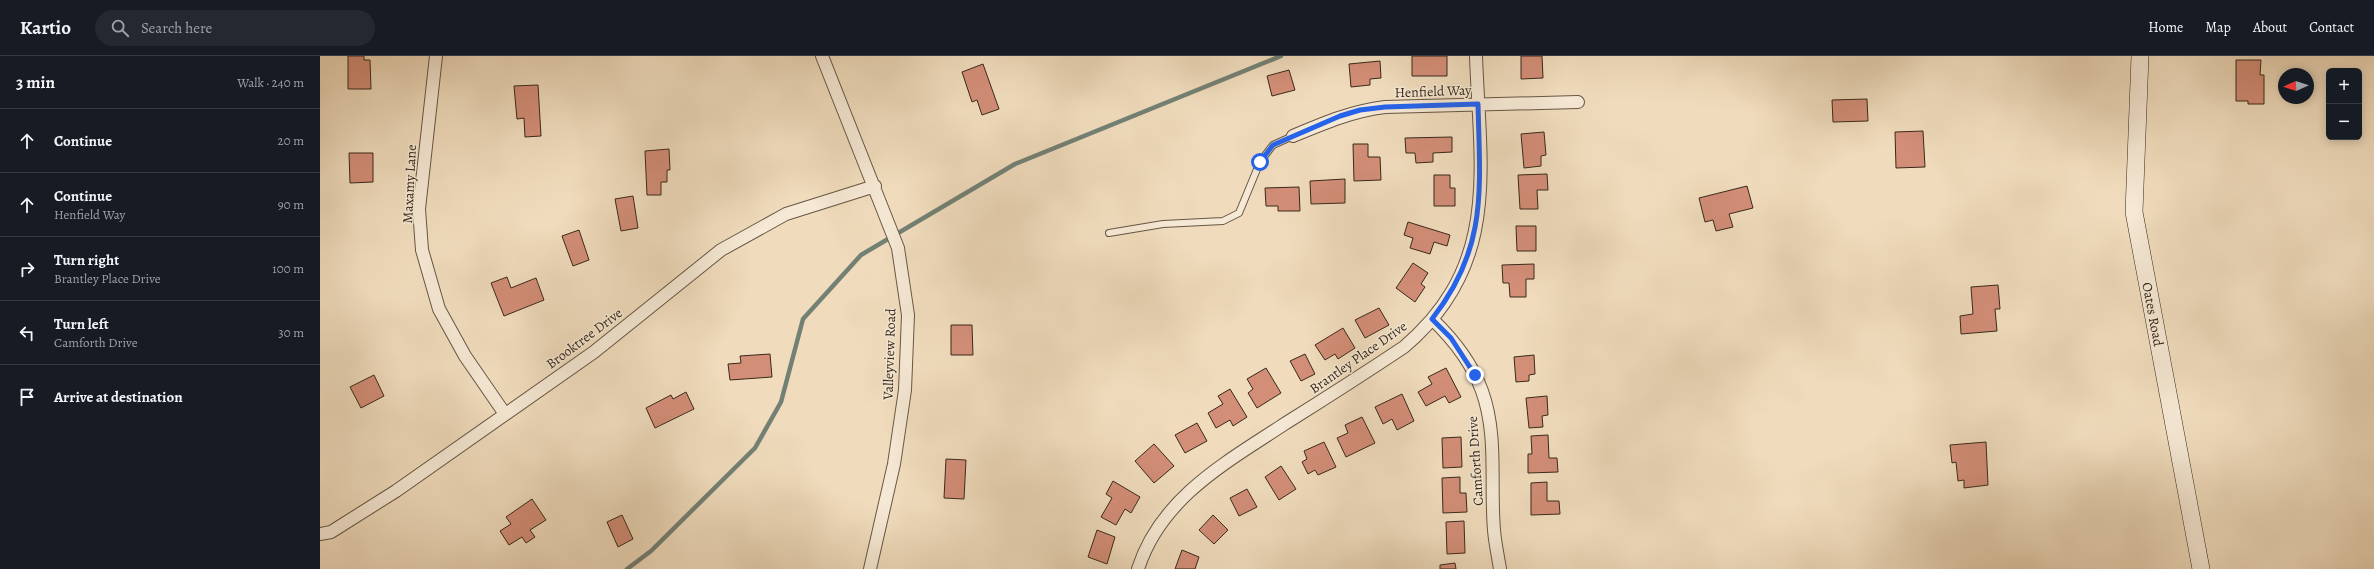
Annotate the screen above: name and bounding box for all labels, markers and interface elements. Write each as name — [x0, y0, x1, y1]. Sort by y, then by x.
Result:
search box — [95, 10, 375, 46]
text: Kartio — [20, 15, 71, 41]
icon: search — [109, 17, 131, 39]
text: Search here — [141, 18, 212, 38]
text: Home — [2148, 18, 2183, 37]
text: Map — [2205, 18, 2231, 37]
text: About — [2253, 18, 2287, 37]
text: Contact — [2309, 18, 2354, 37]
north arrow — [2278, 68, 2314, 104]
map controls — [2326, 68, 2362, 140]
button: + — [2326, 68, 2362, 104]
text: 3 min — [16, 71, 55, 94]
text: Walk · 240 m — [237, 74, 304, 91]
street label: Henfield Way — [1394, 81, 1472, 102]
button: − — [2326, 104, 2362, 140]
icon: ahead — [16, 130, 38, 152]
text: Continue — [54, 131, 112, 151]
text: 20 m — [278, 132, 304, 149]
street label: Maxamy Lane — [398, 144, 421, 224]
route start — [1251, 153, 1269, 171]
text: Continue — [54, 186, 112, 206]
icon: ahead — [16, 194, 38, 216]
text: 90 m — [278, 196, 304, 213]
text: Henfield Way — [54, 206, 125, 223]
text: Turn right — [54, 250, 119, 270]
icon: right — [16, 258, 38, 280]
text: 100 m — [272, 260, 304, 277]
text: Brantley Place Drive — [54, 270, 161, 287]
street label: Oates Road — [2137, 281, 2168, 348]
street label: Brooktree Drive — [542, 303, 626, 373]
street label: Valleyview Road — [878, 307, 901, 401]
text: Turn left — [54, 314, 109, 334]
street label: Brantley Place Drive — [1306, 317, 1411, 398]
icon: left — [16, 322, 38, 344]
text: 30 m — [278, 324, 304, 341]
text: Camforth Drive — [54, 334, 138, 351]
route end — [1466, 366, 1484, 384]
icon: arrive — [16, 386, 38, 408]
text: Arrive at destination — [54, 387, 183, 407]
street label: Camforth Drive — [1463, 415, 1488, 506]

